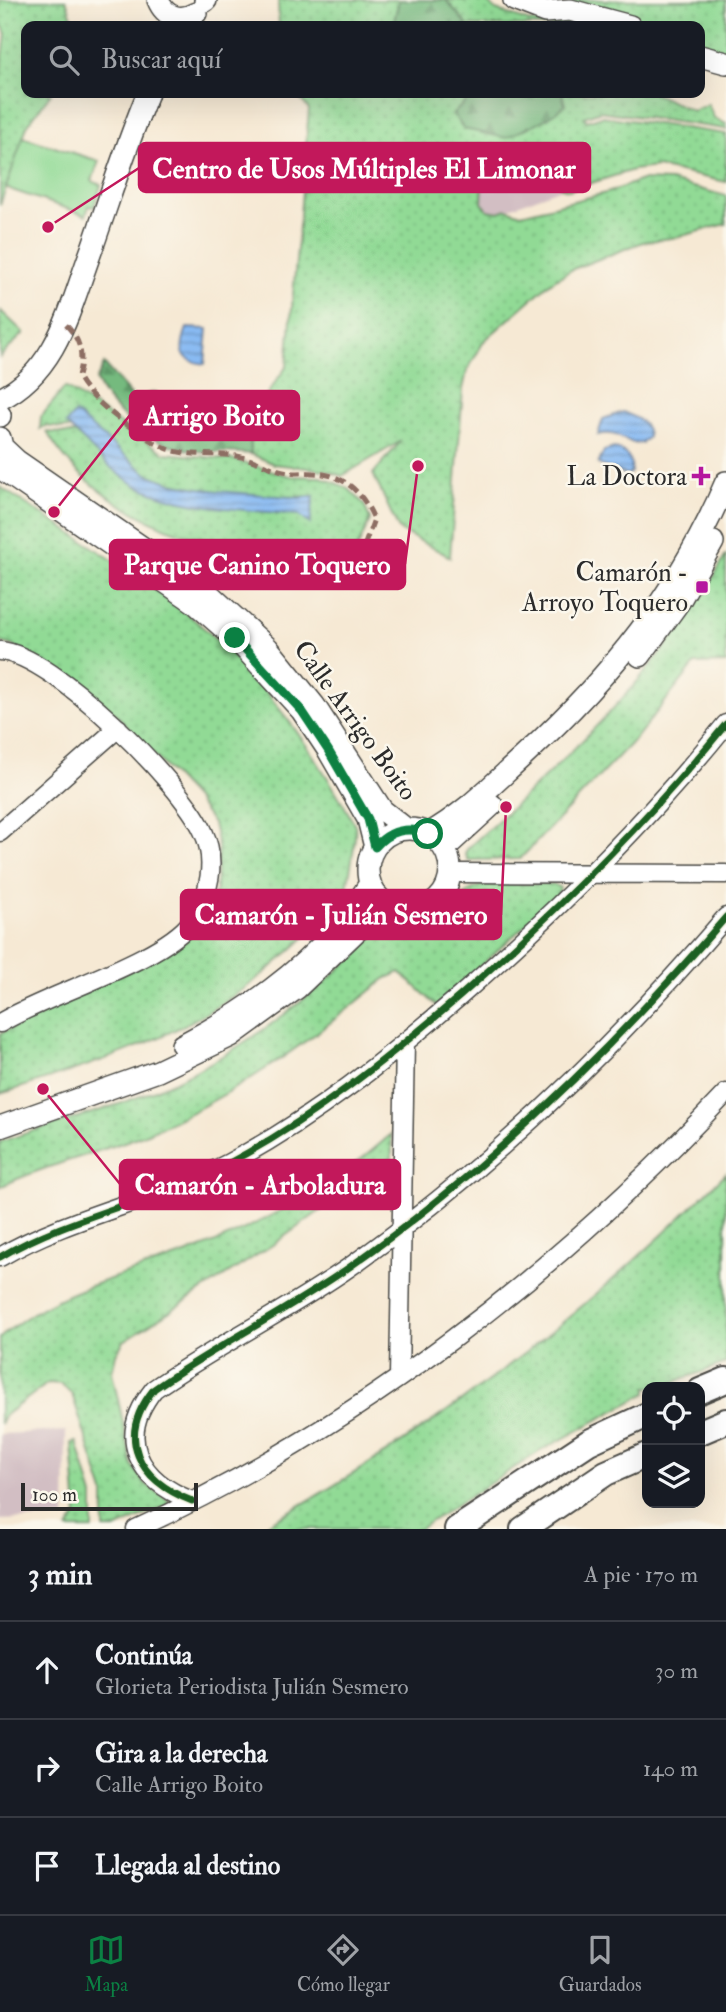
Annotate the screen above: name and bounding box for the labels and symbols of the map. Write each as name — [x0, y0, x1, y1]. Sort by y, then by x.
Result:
callout: Centro de Usos Múltiples El Limonar — [139, 143, 590, 192]
text: Centro de Usos Múltiples El Limonar — [152, 152, 576, 187]
callout: Arrigo Boito — [130, 391, 299, 440]
text: Arrigo Boito — [143, 399, 285, 434]
place label: La Doctora — [567, 461, 687, 493]
marker: La Doctora — [693, 468, 709, 484]
callout: Parque Canino Toquero — [110, 540, 405, 589]
text: Parque Canino Toquero — [123, 548, 391, 583]
place label: Camarón - Arroyo Toquero — [521, 557, 688, 619]
marker: Camarón - Arroyo Toquero — [694, 579, 710, 595]
route end — [219, 622, 250, 653]
street label: Calle Arrigo Boito — [286, 634, 424, 807]
route start — [412, 818, 443, 849]
callout: Camarón - Julián Sesmero — [181, 890, 501, 939]
text: Camarón - Julián Sesmero — [195, 898, 488, 933]
callout: Camarón - Arboladura — [120, 1160, 400, 1209]
text: Camarón - Arboladura — [134, 1168, 387, 1203]
scale bar — [21, 1480, 198, 1512]

